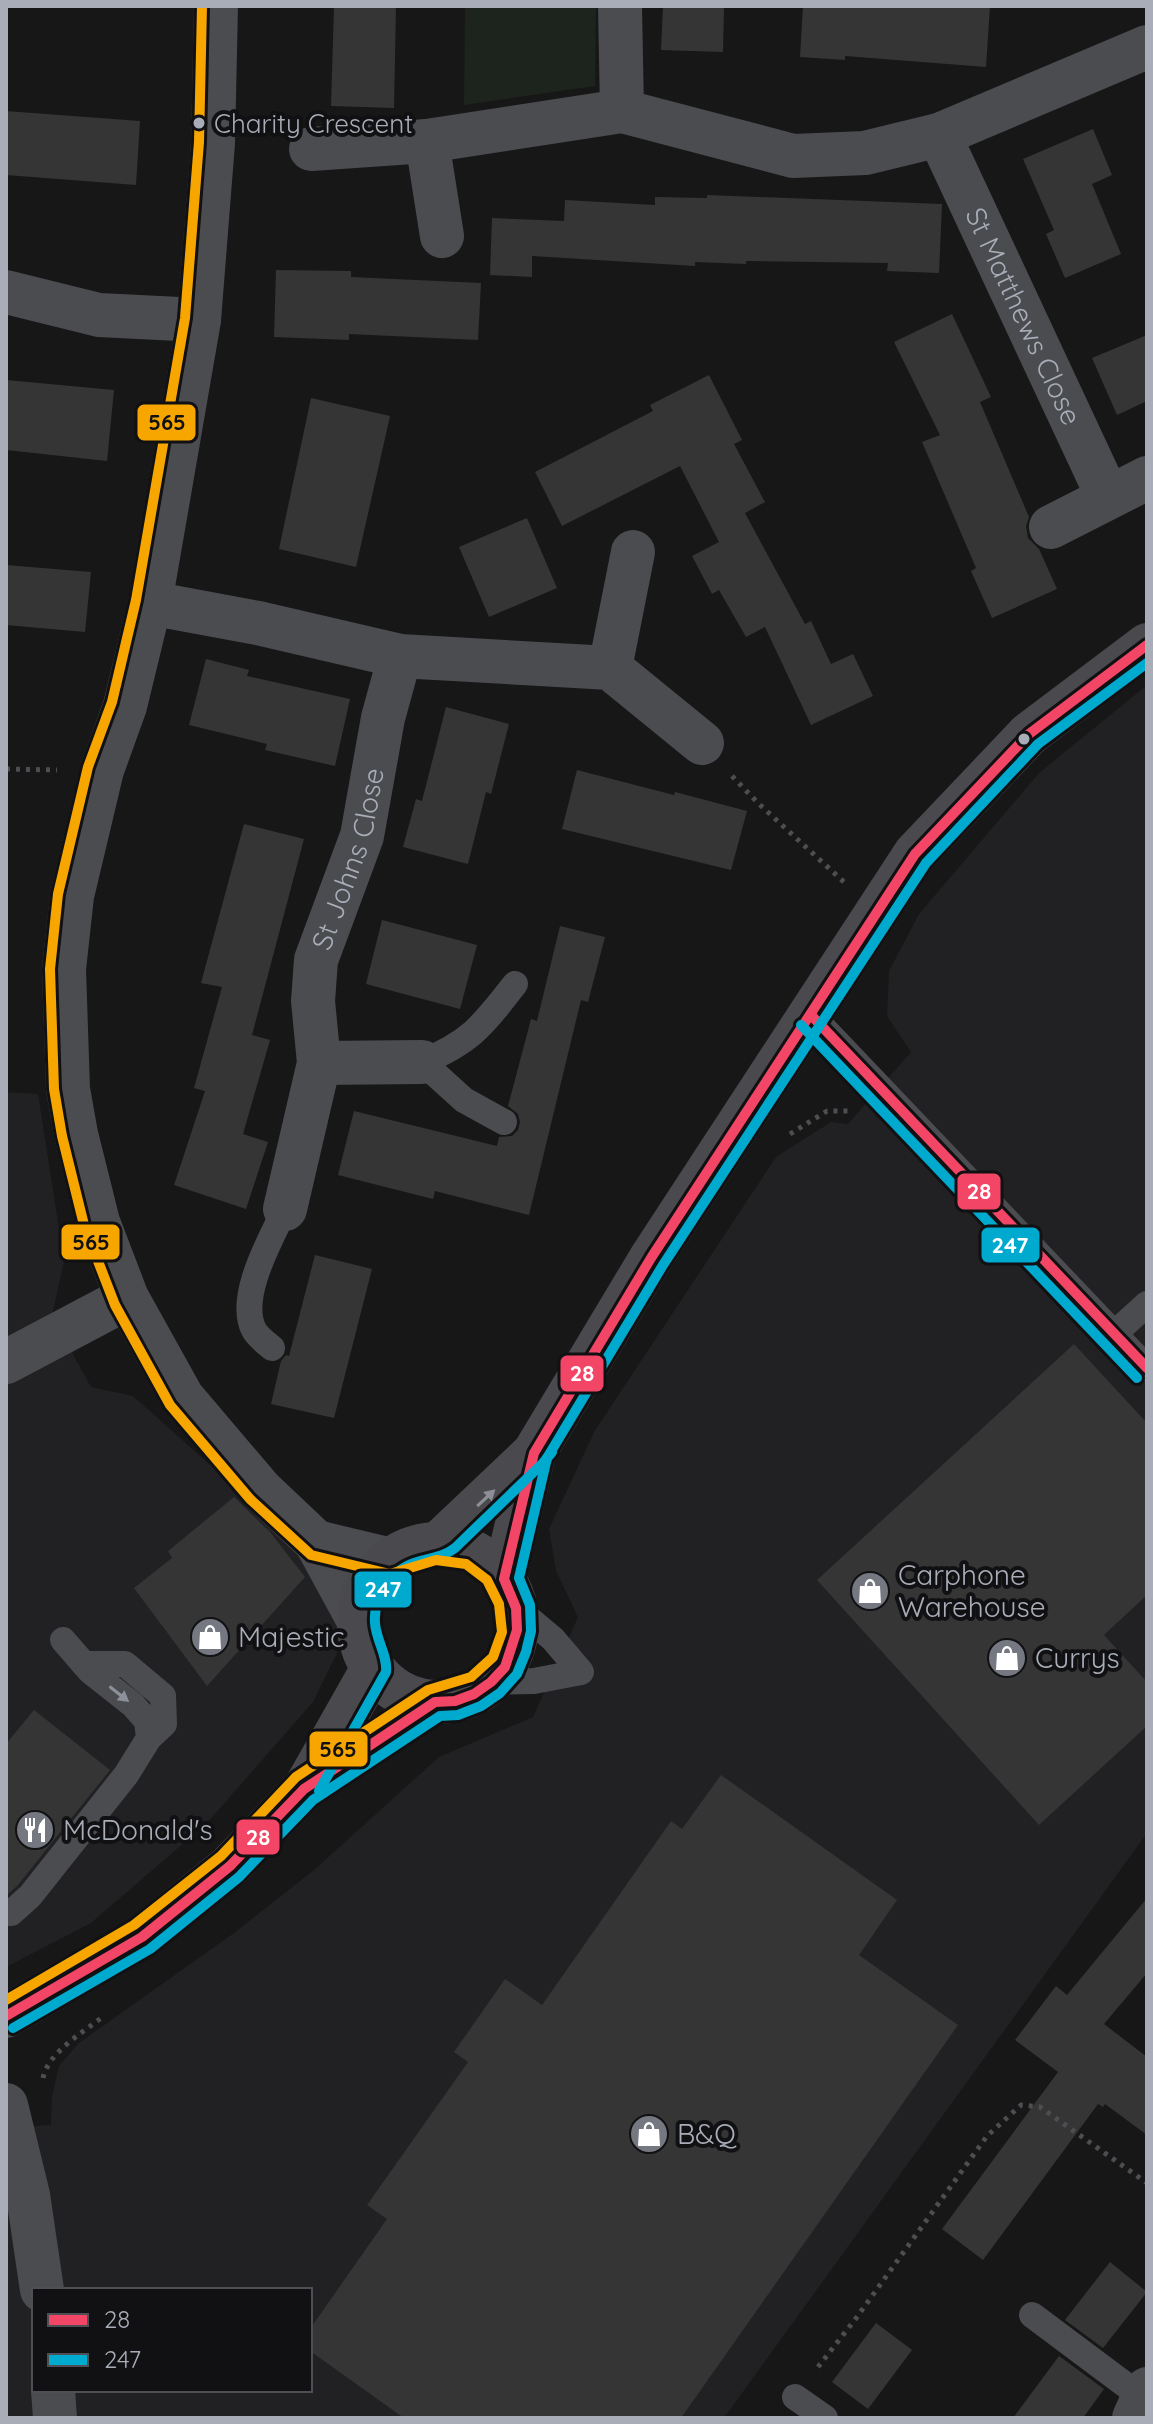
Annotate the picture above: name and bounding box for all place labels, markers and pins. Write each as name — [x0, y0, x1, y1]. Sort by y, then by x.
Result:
place label: Charity Crescent — [214, 107, 413, 140]
marker: Charity Crescent — [191, 115, 207, 131]
unlabelled marker — [1016, 731, 1032, 747]
place label: Carphone Warehouse — [898, 1557, 1045, 1624]
shop icon: Carphone Warehouse — [849, 1570, 891, 1612]
shop icon: Majestic — [189, 1616, 231, 1658]
place label: Majestic — [238, 1619, 345, 1654]
shop icon: Currys — [986, 1637, 1028, 1679]
place label: Currys — [1035, 1640, 1120, 1675]
restaurant icon: McDonald's — [14, 1809, 56, 1851]
place label: McDonald's — [63, 1812, 213, 1847]
shop icon: B&Q — [628, 2113, 670, 2155]
place label: B&Q — [677, 2116, 737, 2151]

